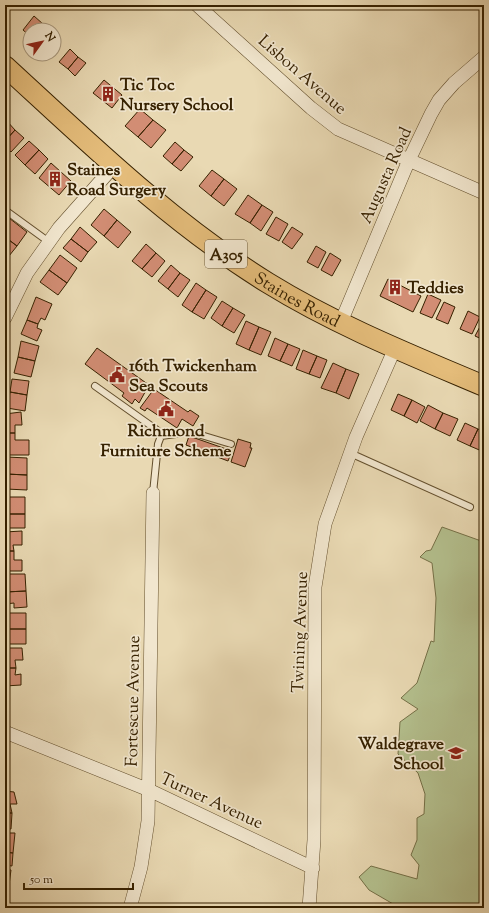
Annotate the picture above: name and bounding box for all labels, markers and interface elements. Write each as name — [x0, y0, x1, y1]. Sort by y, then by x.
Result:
north arrow — [22, 22, 62, 62]
text: N — [40, 28, 59, 45]
street label: Lisbon Avenue — [252, 30, 351, 121]
place label: Tic Toc Nursery School — [120, 74, 234, 118]
building icon: Tic Toc Nursery School — [99, 85, 117, 103]
street label: Augusta Road — [355, 123, 419, 228]
place label: Staines Road Surgery — [67, 159, 167, 203]
building icon: Staines Road Surgery — [46, 170, 64, 188]
road number: A305 — [205, 240, 247, 268]
street label: Staines Road — [249, 267, 344, 335]
place label: Teddies — [407, 277, 464, 301]
building icon: Teddies — [386, 278, 404, 296]
place label: 16th Twickenham Sea Scouts — [129, 355, 258, 399]
public building icon: 16th Twickenham Sea Scouts — [108, 366, 126, 384]
public building icon: Richmond Furniture Scheme — [157, 400, 175, 418]
place label: Richmond Furniture Scheme — [101, 420, 232, 464]
street label: Twining Avenue — [287, 571, 315, 693]
street label: Fortescue Avenue — [121, 635, 147, 767]
place label: Waldegrave School — [358, 733, 444, 777]
school or university icon: Waldegrave School — [447, 744, 465, 762]
street label: Turner Avenue — [156, 767, 267, 836]
scale bar — [24, 865, 133, 891]
text: 50 m — [29, 871, 53, 889]

